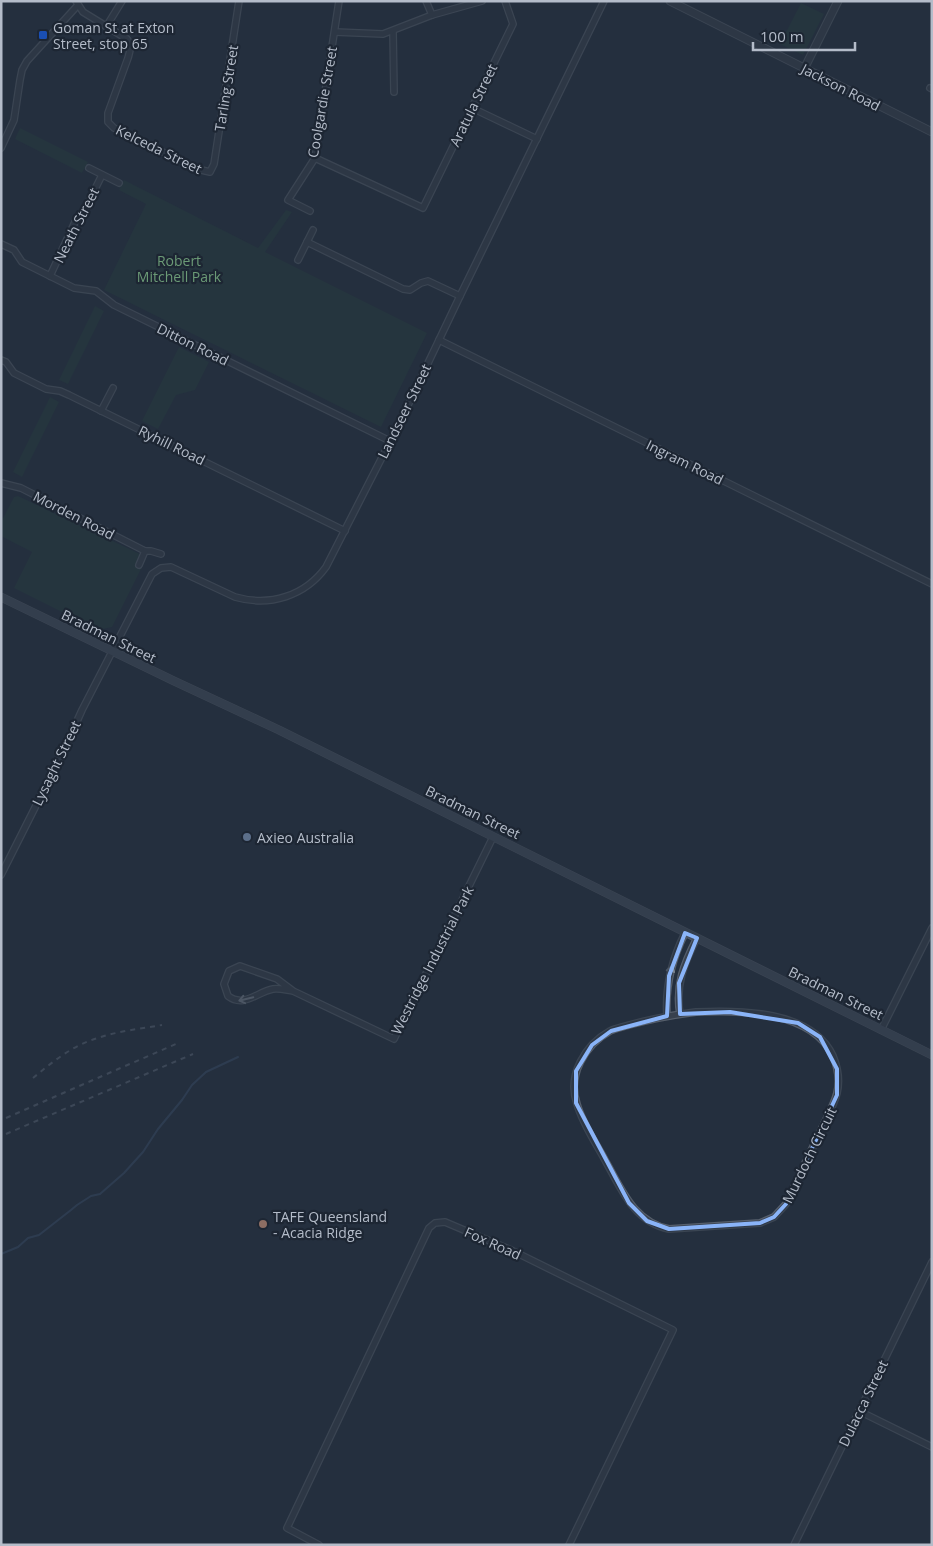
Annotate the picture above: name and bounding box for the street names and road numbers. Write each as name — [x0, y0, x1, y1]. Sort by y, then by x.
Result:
street label: Tarling Street — [210, 43, 242, 133]
street label: Coolgardie Street — [303, 45, 341, 159]
street label: Jackson Road — [796, 58, 884, 115]
street label: Aratula Street — [445, 60, 501, 150]
street label: Kelceda Street — [113, 120, 205, 178]
street label: Neath Street — [49, 184, 103, 266]
street label: Ditton Road — [154, 318, 232, 370]
street label: Landseer Street — [373, 360, 435, 461]
street label: Ryhill Road — [136, 421, 208, 469]
street label: Ingram Road — [643, 435, 727, 489]
street label: Morden Road — [30, 486, 118, 544]
street label: Bradman Street — [58, 605, 160, 667]
street label: Lysaght Street — [27, 717, 85, 809]
street label: Bradman Street — [422, 781, 524, 843]
street label: Westridge Industrial Park — [386, 882, 478, 1037]
street label: Bradman Street — [785, 962, 887, 1024]
street label: Murdoch Circuit — [778, 1104, 840, 1206]
street label: Fox Road — [462, 1222, 524, 1264]
street label: Dulacca Street — [834, 1357, 892, 1449]

